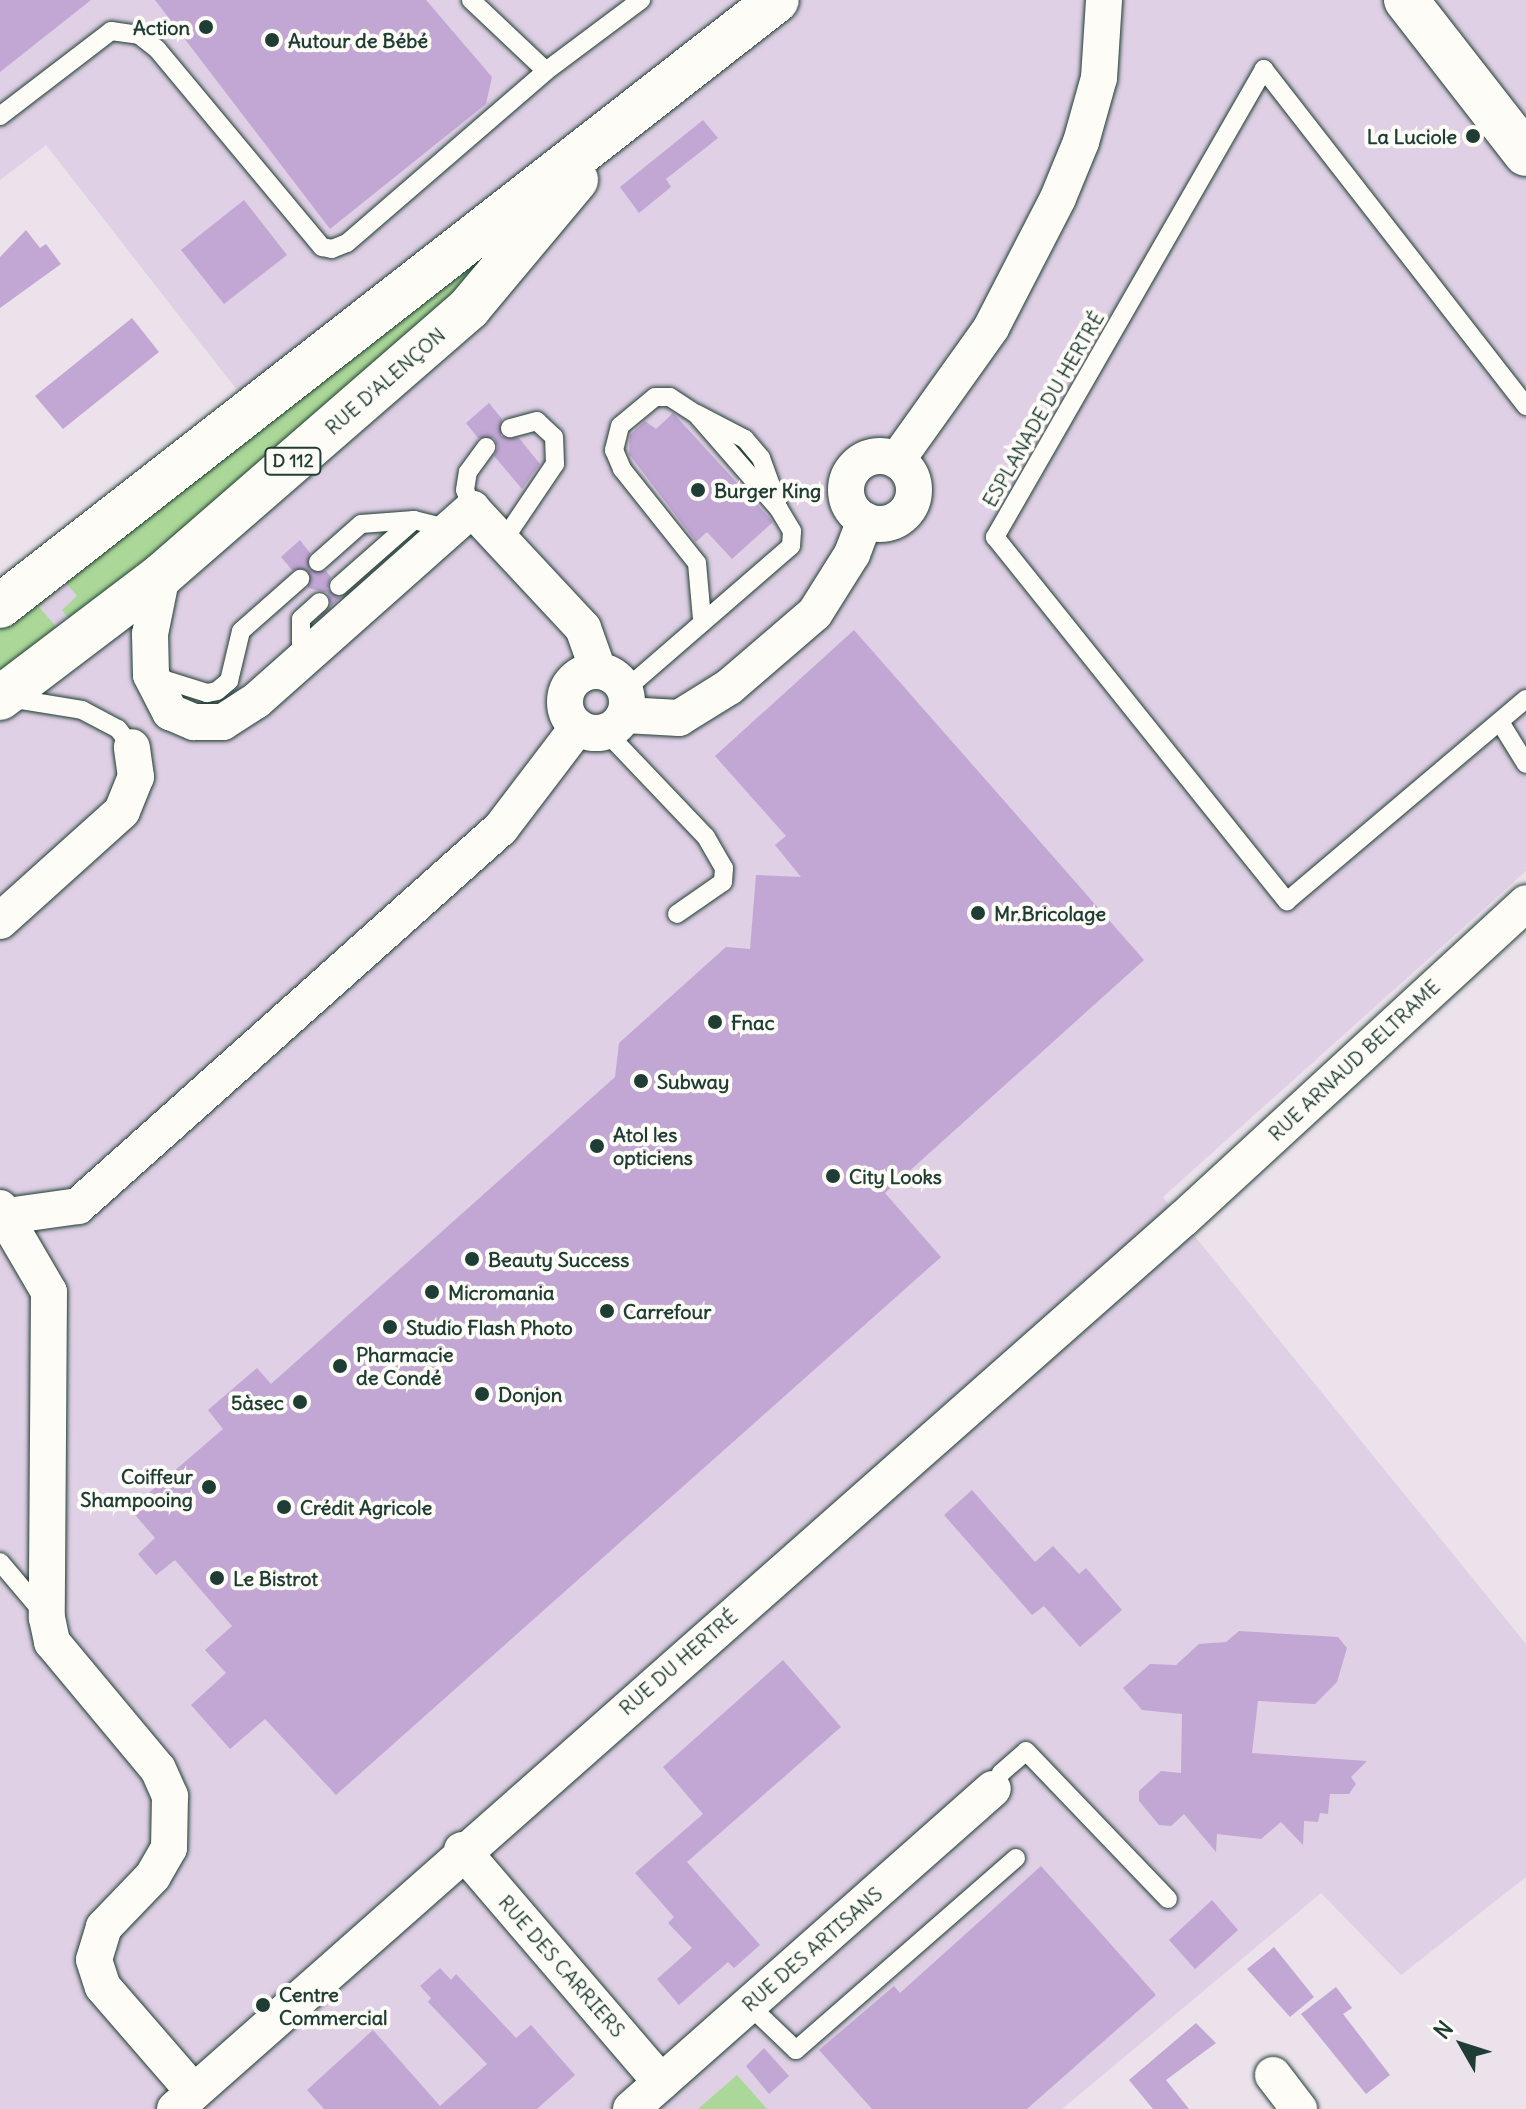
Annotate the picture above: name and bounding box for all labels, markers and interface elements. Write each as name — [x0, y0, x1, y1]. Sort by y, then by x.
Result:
place label: Action — [133, 15, 190, 39]
marker: Action — [197, 18, 215, 36]
place label: Autour de Bébé — [288, 28, 428, 52]
marker: Autour de Bébé — [263, 31, 281, 49]
place label: La Luciole — [1367, 124, 1457, 148]
marker: La Luciole — [1464, 127, 1482, 145]
street label: ESPLANADE DU HERTRÉ — [977, 307, 1109, 511]
street label: RUE D'ALENÇON — [320, 322, 450, 440]
road number: D 112 — [263, 447, 323, 475]
place label: Burger King — [714, 478, 821, 502]
marker: Burger King — [689, 481, 707, 499]
place label: Mr.Bricolage — [994, 901, 1106, 925]
marker: Mr.Bricolage — [969, 904, 987, 922]
street label: RUE ARNAUD BELTRAME — [1263, 974, 1445, 1146]
place label: Fnac — [731, 1010, 775, 1034]
marker: Fnac — [706, 1013, 724, 1031]
place label: Subway — [657, 1069, 729, 1093]
marker: Subway — [632, 1072, 650, 1090]
place label: Atol les opticiens — [613, 1122, 693, 1169]
marker: Atol les opticiens — [588, 1137, 606, 1155]
place label: City Looks — [849, 1164, 942, 1188]
marker: City Looks — [824, 1167, 842, 1185]
place label: Beauty Success — [488, 1247, 629, 1271]
marker: Beauty Success — [463, 1250, 481, 1268]
place label: Micromania — [448, 1280, 554, 1304]
marker: Micromania — [423, 1283, 441, 1301]
place label: Carrefour — [623, 1299, 711, 1323]
marker: Carrefour — [598, 1302, 616, 1320]
place label: Studio Flash Photo — [406, 1315, 573, 1339]
marker: Studio Flash Photo — [381, 1318, 399, 1336]
place label: Pharmacie de Condé — [356, 1342, 453, 1389]
marker: Pharmacie de Condé — [331, 1357, 349, 1375]
place label: Donjon — [498, 1382, 562, 1406]
marker: Donjon — [473, 1385, 491, 1403]
place label: 5àsec — [231, 1390, 284, 1414]
marker: 5àsec — [291, 1393, 309, 1411]
place label: Coiffeur Shampooing — [80, 1464, 193, 1511]
marker: Coiffeur Shampooing — [200, 1478, 218, 1496]
place label: Crédit Agricole — [300, 1495, 432, 1519]
marker: Crédit Agricole — [275, 1498, 293, 1516]
place label: Le Bistrot — [233, 1566, 318, 1590]
marker: Le Bistrot — [208, 1569, 226, 1587]
street label: RUE DU HERTRÉ — [614, 1604, 742, 1720]
street label: RUE DES ARTISANS — [737, 1882, 887, 2016]
street label: RUE DES CARRIERS — [494, 1890, 630, 2042]
place label: Centre Commercial — [279, 1982, 388, 2029]
marker: Centre Commercial — [254, 1996, 272, 2014]
north arrow — [1422, 2005, 1502, 2085]
text: N — [1428, 2015, 1459, 2045]

